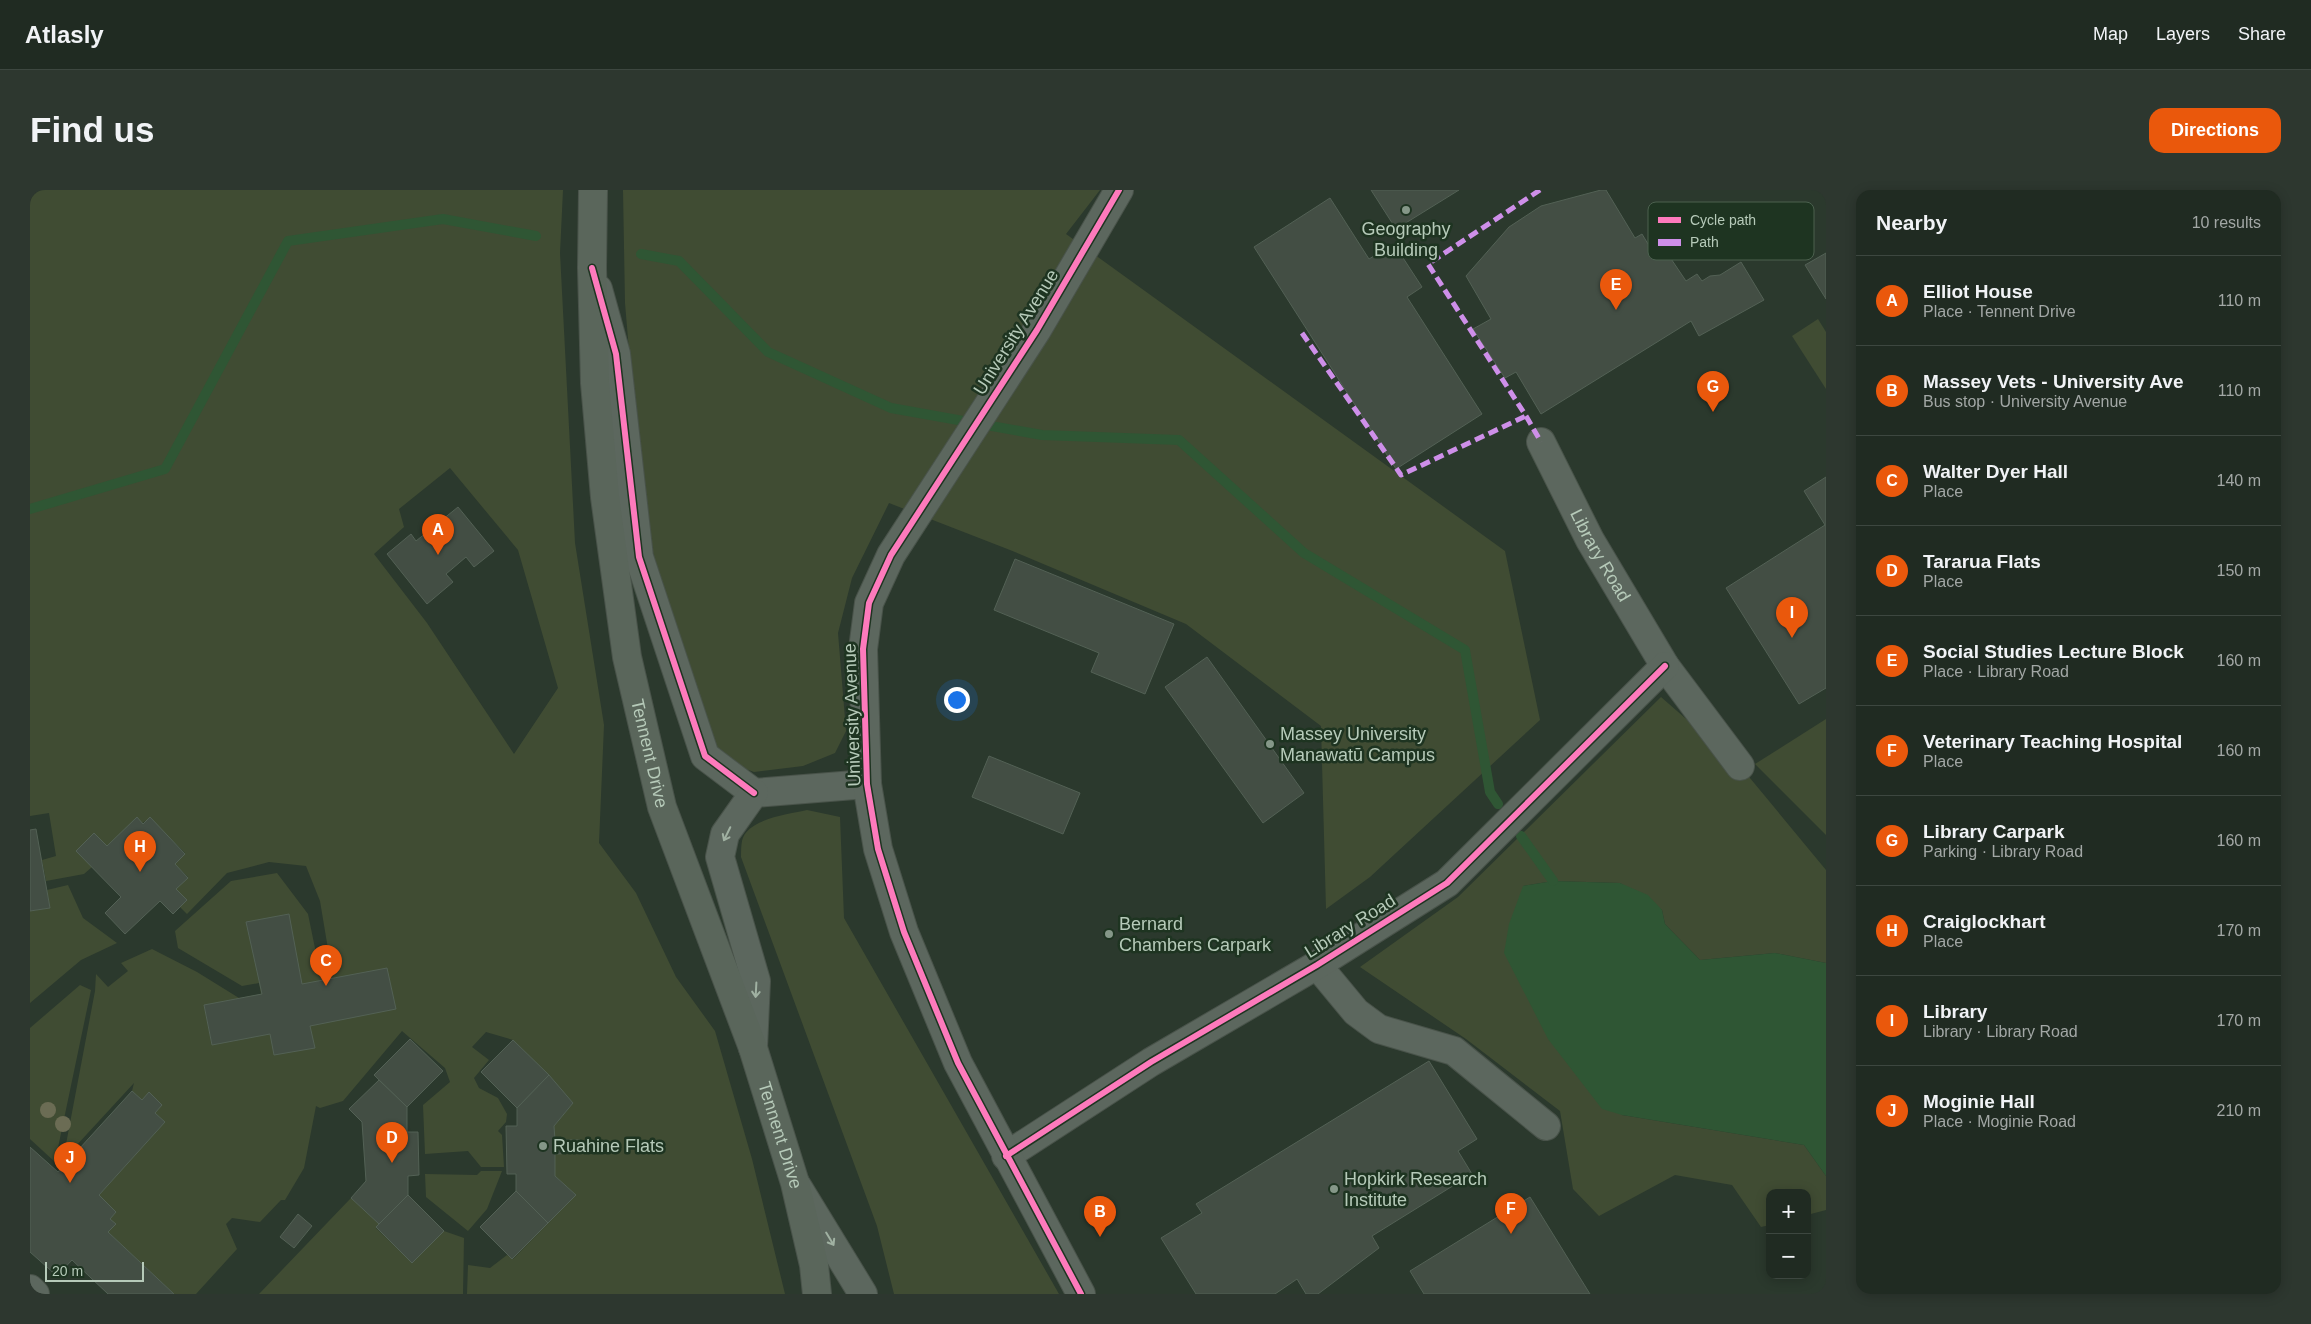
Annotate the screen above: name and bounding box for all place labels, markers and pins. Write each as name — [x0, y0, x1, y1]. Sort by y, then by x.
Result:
marker: Geography Building — [1400, 204, 1412, 216]
place label: Geography Building — [1361, 219, 1451, 260]
pin: E — [1600, 269, 1632, 310]
pin: G — [1697, 371, 1729, 412]
pin: A — [422, 514, 454, 555]
pin: I — [1776, 597, 1808, 638]
place label: Massey University Manawatū Campus — [1280, 724, 1435, 765]
marker: Massey University Manawatū Campus — [1264, 738, 1276, 750]
pin: H — [124, 831, 156, 872]
place label: Bernard Chambers Carpark — [1119, 914, 1272, 955]
marker: Bernard Chambers Carpark — [1103, 928, 1115, 940]
pin: C — [310, 945, 342, 986]
pin: D — [376, 1122, 408, 1163]
place label: Ruahine Flats — [553, 1136, 664, 1156]
marker: Ruahine Flats — [537, 1140, 549, 1152]
pin: J — [54, 1142, 86, 1183]
place label: Hopkirk Research Institute — [1344, 1169, 1487, 1210]
marker: Hopkirk Research Institute — [1328, 1183, 1340, 1195]
pin: F — [1495, 1193, 1527, 1234]
pin: B — [1084, 1196, 1116, 1237]

